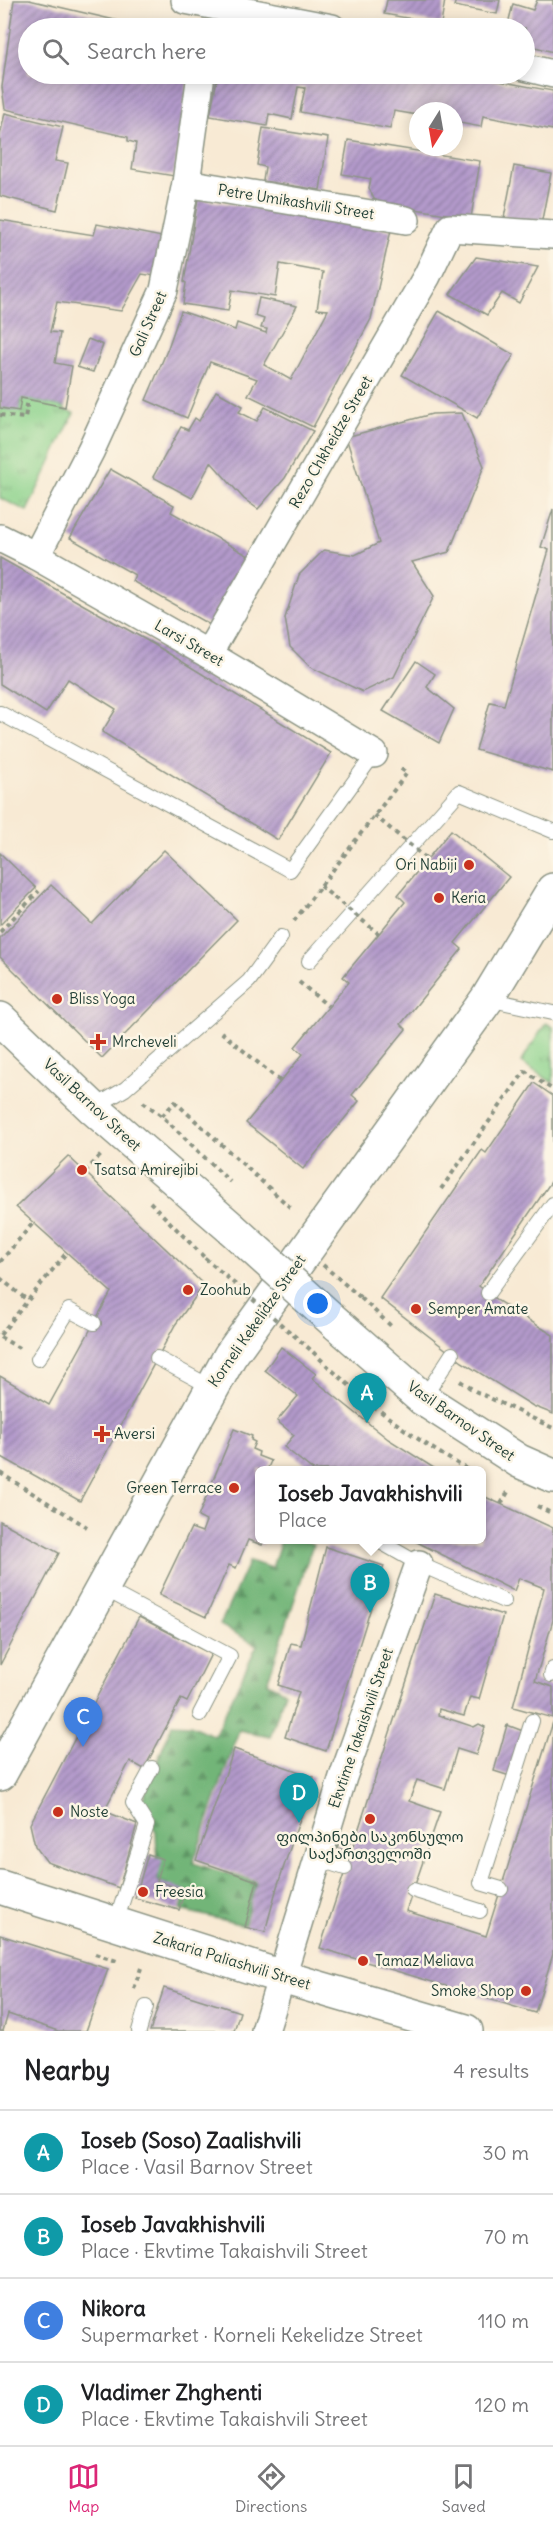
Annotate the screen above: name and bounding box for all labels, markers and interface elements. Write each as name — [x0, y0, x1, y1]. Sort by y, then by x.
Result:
search box — [18, 18, 535, 84]
icon: search — [39, 35, 72, 68]
text: Search here — [87, 37, 206, 65]
north arrow — [409, 102, 463, 156]
street label: Petre Umikashvili Street — [217, 180, 376, 223]
street label: Gali Street — [125, 288, 170, 360]
street label: Rezo Chkheidze Street — [285, 372, 376, 511]
street label: Larsi Street — [151, 615, 227, 670]
place label: Ori Nabiji — [395, 855, 457, 874]
marker: Ori Nabiji — [462, 858, 476, 872]
place label: Keria — [451, 888, 486, 907]
marker: Keria — [432, 891, 446, 905]
place label: Bliss Yoga — [69, 989, 136, 1008]
marker: Bliss Yoga — [50, 992, 64, 1006]
place label: Mrcheveli — [112, 1032, 177, 1051]
marker: Mrcheveli — [89, 1033, 107, 1051]
street label: Vasil Barnov Street — [39, 1054, 145, 1155]
place label: Tsatsa Amirejibi — [94, 1160, 198, 1179]
marker: Tsatsa Amirejibi — [75, 1163, 89, 1177]
street label: Korneli Kekelidze Street — [204, 1251, 310, 1391]
place label: Zoohub — [200, 1280, 251, 1299]
marker: Zoohub — [181, 1283, 195, 1297]
your location — [303, 1289, 332, 1318]
place label: Semper Amate — [428, 1299, 528, 1318]
marker: Semper Amate — [409, 1302, 423, 1316]
pin: A — [348, 1374, 386, 1423]
street label: Vasil Barnov Street — [404, 1376, 519, 1465]
place label: Aversi — [114, 1424, 155, 1443]
marker: Aversi — [95, 1427, 109, 1441]
popup — [255, 1466, 486, 1544]
place label: Green Terrace — [126, 1478, 222, 1497]
text: Ioseb Javakhishvili — [278, 1479, 463, 1507]
marker: Green Terrace — [227, 1481, 241, 1495]
text: Place — [278, 1507, 327, 1532]
pin: B — [350, 1564, 389, 1613]
street label: Ekvtime Takaishvili Street — [324, 1645, 397, 1810]
pin: C — [64, 1698, 103, 1747]
pin: D — [280, 1774, 318, 1823]
place label: Noste — [70, 1802, 108, 1821]
marker: Noste — [51, 1805, 65, 1819]
marker: ფილპინები საკონსულო საქართველოში — [363, 1812, 377, 1826]
place label: ფილპინები საკონსულო საქართველოში — [276, 1827, 464, 1863]
place label: Freesia — [155, 1882, 204, 1901]
marker: Freesia — [136, 1885, 150, 1899]
street label: Zakaria Paliashvili Street — [151, 1928, 313, 1993]
place label: Tamaz Meliava — [375, 1951, 475, 1970]
marker: Tamaz Meliava — [356, 1954, 370, 1968]
place label: Smoke Shop — [431, 1981, 514, 2000]
marker: Smoke Shop — [519, 1984, 533, 1998]
text: Nearby — [24, 2054, 110, 2087]
text: 4 results — [453, 2058, 529, 2083]
text: Ioseb (Soso) Zaalishvili — [81, 2126, 301, 2154]
text: A — [37, 2140, 50, 2165]
text: 30 m — [482, 2140, 529, 2165]
text: Place · Vasil Barnov Street — [81, 2154, 313, 2179]
text: Ioseb Javakhishvili — [81, 2210, 265, 2238]
text: B — [37, 2224, 50, 2249]
text: 70 m — [484, 2224, 529, 2249]
text: Place · Ekvtime Takaishvili Street — [81, 2238, 368, 2263]
text: Nikora — [81, 2294, 146, 2322]
text: C — [37, 2308, 50, 2333]
text: 110 m — [478, 2308, 529, 2333]
text: Supermarket · Korneli Kekelidze Street — [81, 2322, 423, 2347]
text: Vladimer Zhghenti — [81, 2378, 262, 2406]
text: D — [36, 2392, 51, 2417]
text: 120 m — [475, 2392, 529, 2417]
text: Place · Ekvtime Takaishvili Street — [81, 2406, 368, 2431]
tab: Map — [67, 2460, 100, 2516]
tab: Directions — [235, 2460, 307, 2516]
tab: Saved — [442, 2460, 486, 2516]

